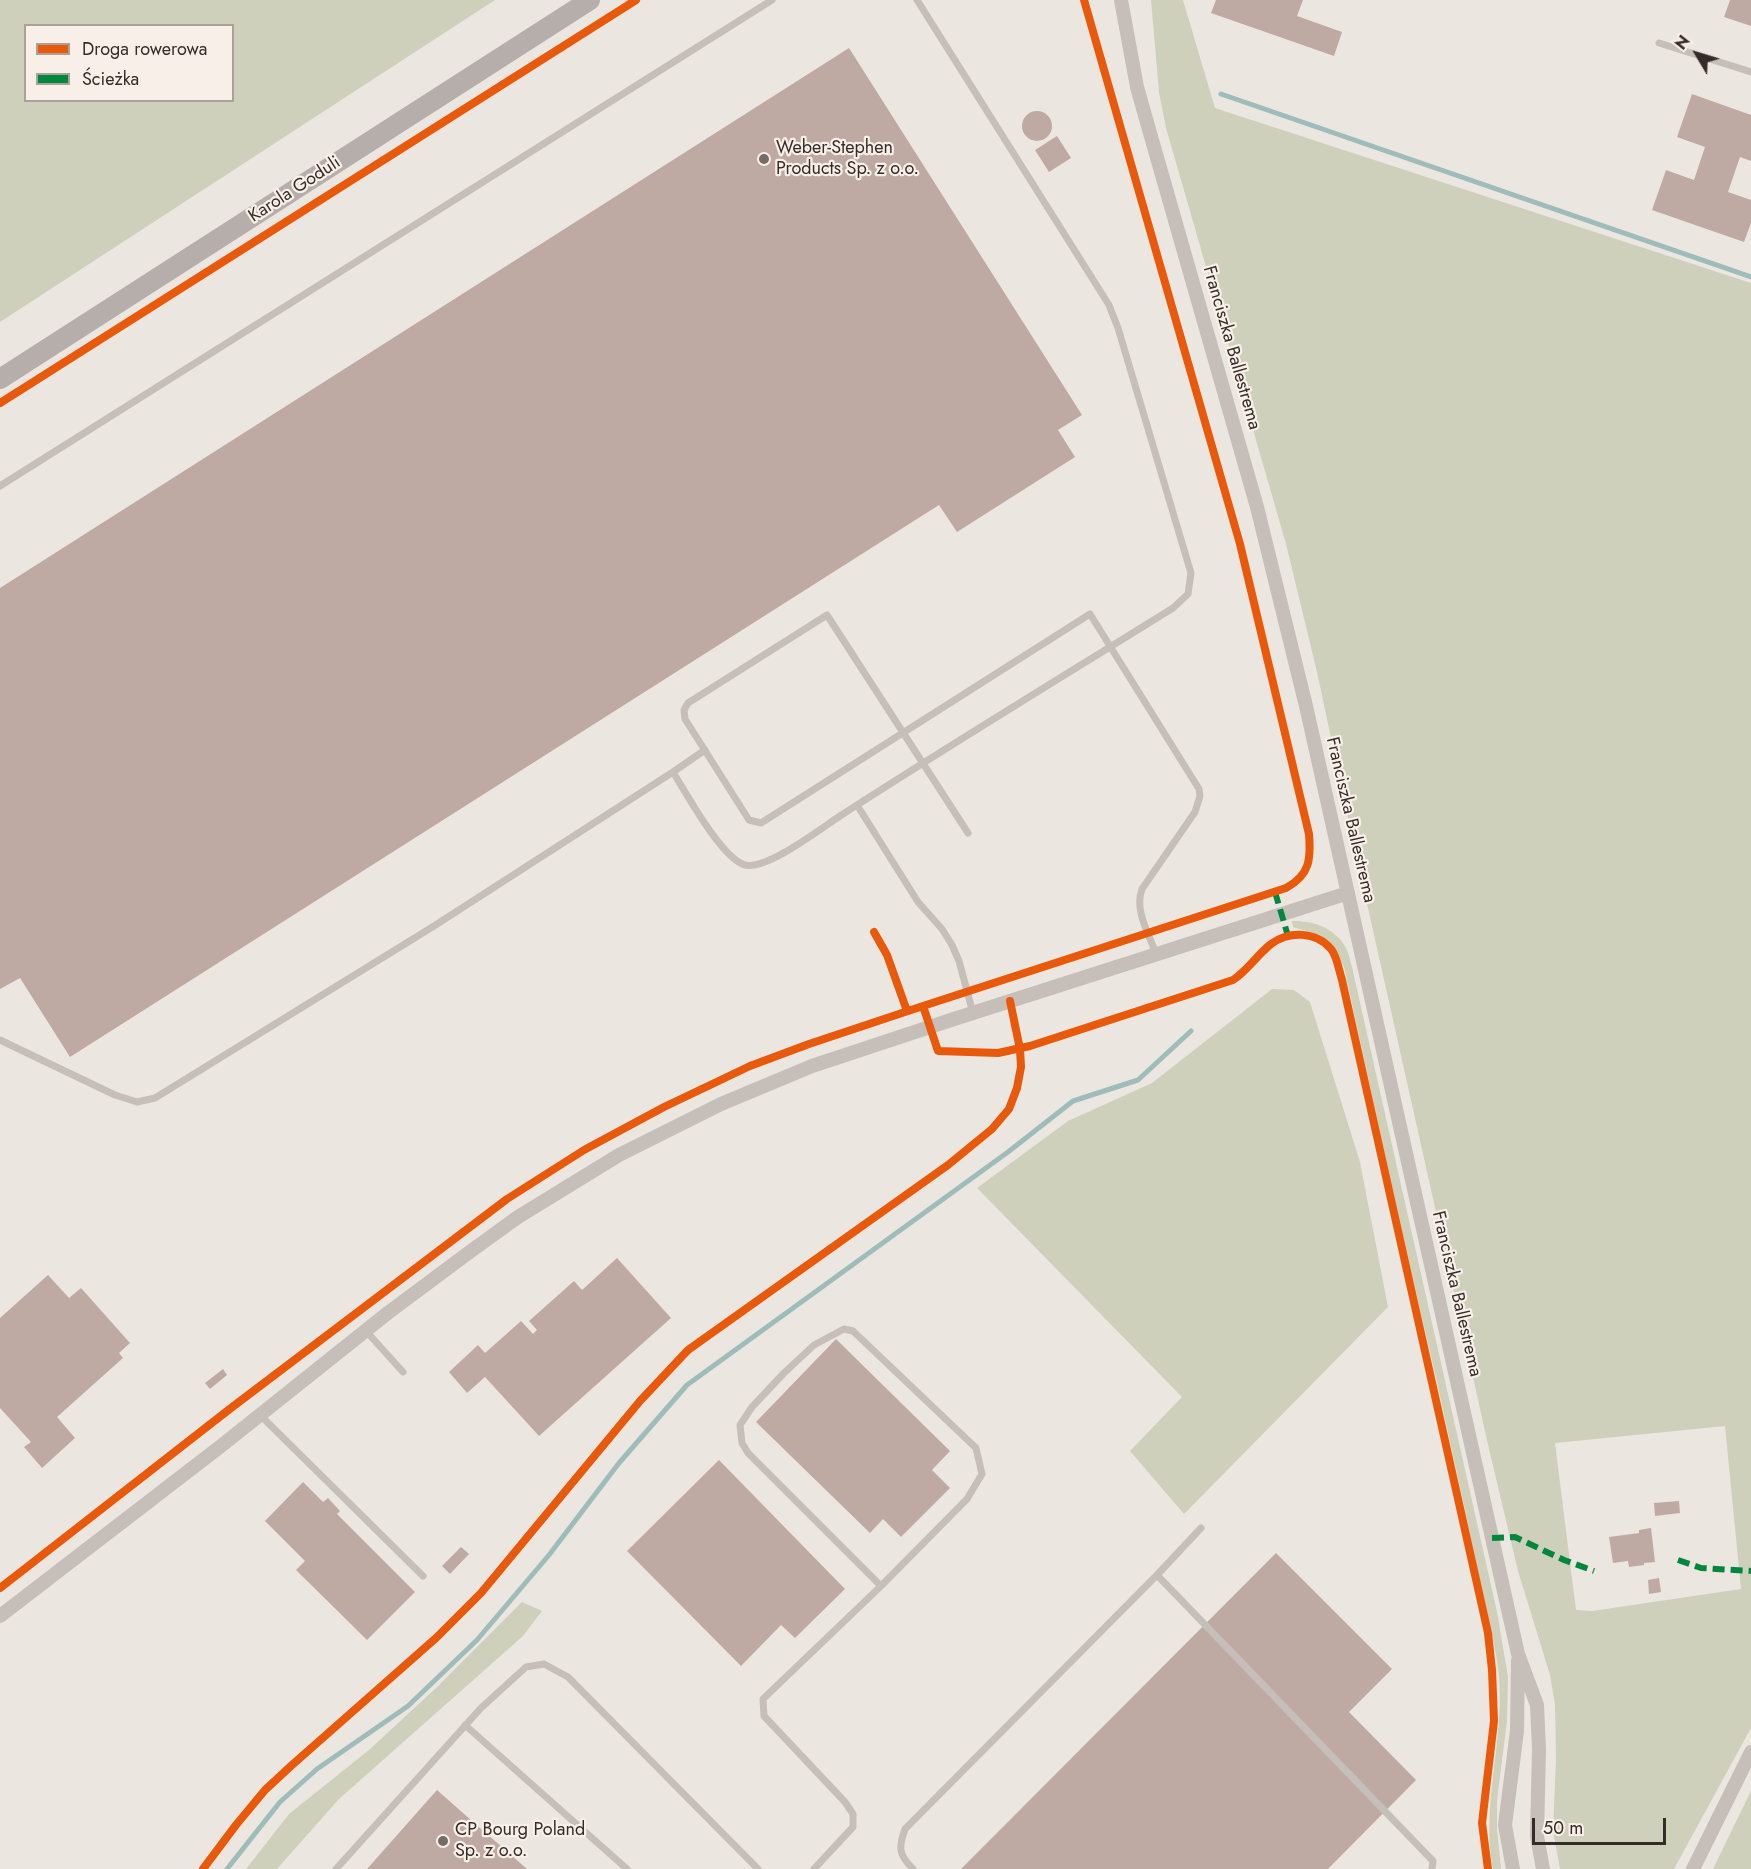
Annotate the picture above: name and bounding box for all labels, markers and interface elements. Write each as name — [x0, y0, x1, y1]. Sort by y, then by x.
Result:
legend — [24, 24, 234, 102]
north arrow — [1667, 24, 1727, 84]
text: N — [1669, 31, 1695, 55]
text: Droga rowerowa — [82, 36, 207, 62]
text: Ścieżka — [82, 66, 139, 92]
place label: Weber-Stephen Products Sp. z o.o. — [776, 138, 919, 180]
street label: Karola Goduli — [245, 152, 345, 228]
marker: Weber-Stephen Products Sp. z o.o. — [757, 152, 771, 166]
street label: Franciszka Ballestrema — [1197, 264, 1265, 432]
street label: Franciszka Ballestrema — [1320, 735, 1380, 905]
street label: Franciszka Ballestrema — [1426, 1209, 1486, 1379]
scale bar — [1535, 1806, 1668, 1844]
text: 50 m — [1543, 1815, 1583, 1841]
place label: CP Bourg Poland Sp. z o.o. — [455, 1820, 585, 1862]
marker: CP Bourg Poland Sp. z o.o. — [436, 1834, 450, 1848]

